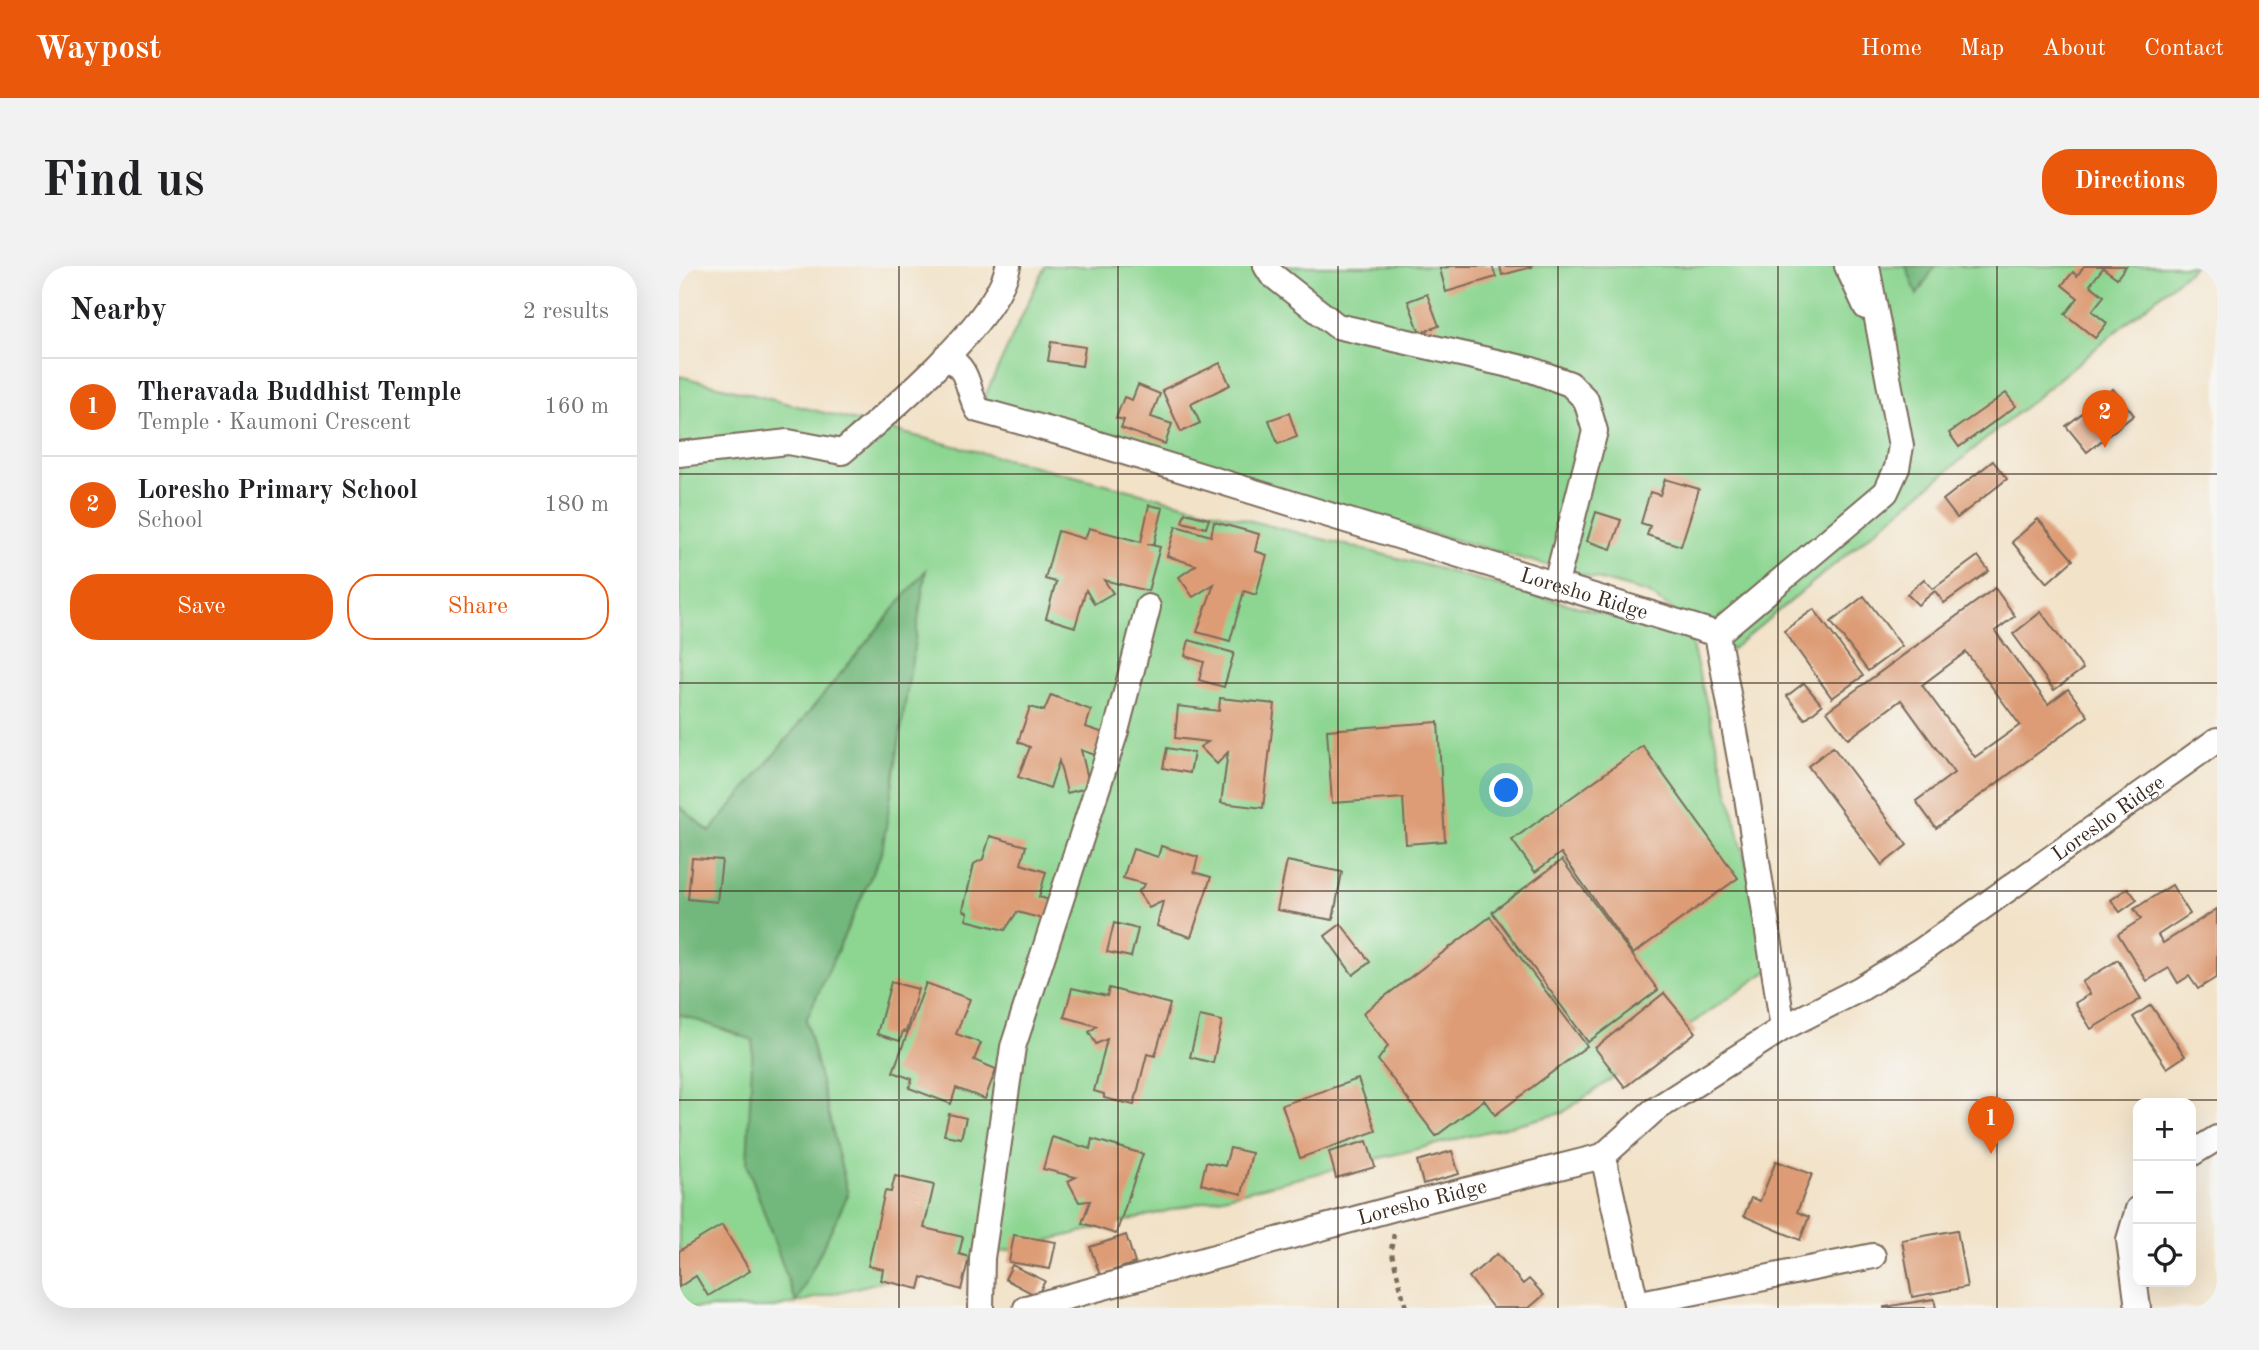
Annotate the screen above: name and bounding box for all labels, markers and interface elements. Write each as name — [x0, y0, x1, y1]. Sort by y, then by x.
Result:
text: Waypost — [35, 33, 161, 66]
text: Home — [1861, 37, 1922, 61]
text: Map — [1960, 37, 2004, 61]
text: About — [2042, 37, 2106, 61]
text: Contact — [2144, 37, 2224, 61]
button: Directions — [2042, 149, 2217, 215]
text: Find us — [42, 158, 205, 207]
text: Nearby — [70, 296, 167, 326]
text: 2 results — [523, 300, 609, 323]
text: Theravada Buddhist Temple — [137, 380, 461, 406]
pin: 2 — [2082, 390, 2128, 448]
text: 1 — [86, 395, 100, 418]
text: 160 m — [544, 395, 609, 418]
text: Temple · Kaumoni Crescent — [137, 411, 411, 434]
text: Loresho Primary School — [137, 478, 418, 504]
text: 2 — [86, 493, 100, 516]
text: 180 m — [544, 493, 609, 516]
text: School — [137, 509, 203, 532]
street label: Loresho Ridge — [1518, 565, 1650, 624]
button: Save — [70, 574, 333, 640]
button: Share — [347, 574, 609, 640]
street label: Loresho Ridge — [2049, 772, 2169, 866]
your location — [1489, 773, 1523, 807]
pin: 1 — [1968, 1096, 2014, 1154]
map controls — [2133, 1098, 2196, 1287]
button: + — [2133, 1098, 2196, 1161]
button: − — [2133, 1161, 2196, 1224]
street label: Loresho Ridge — [1356, 1176, 1489, 1230]
button: locate — [2133, 1224, 2196, 1287]

